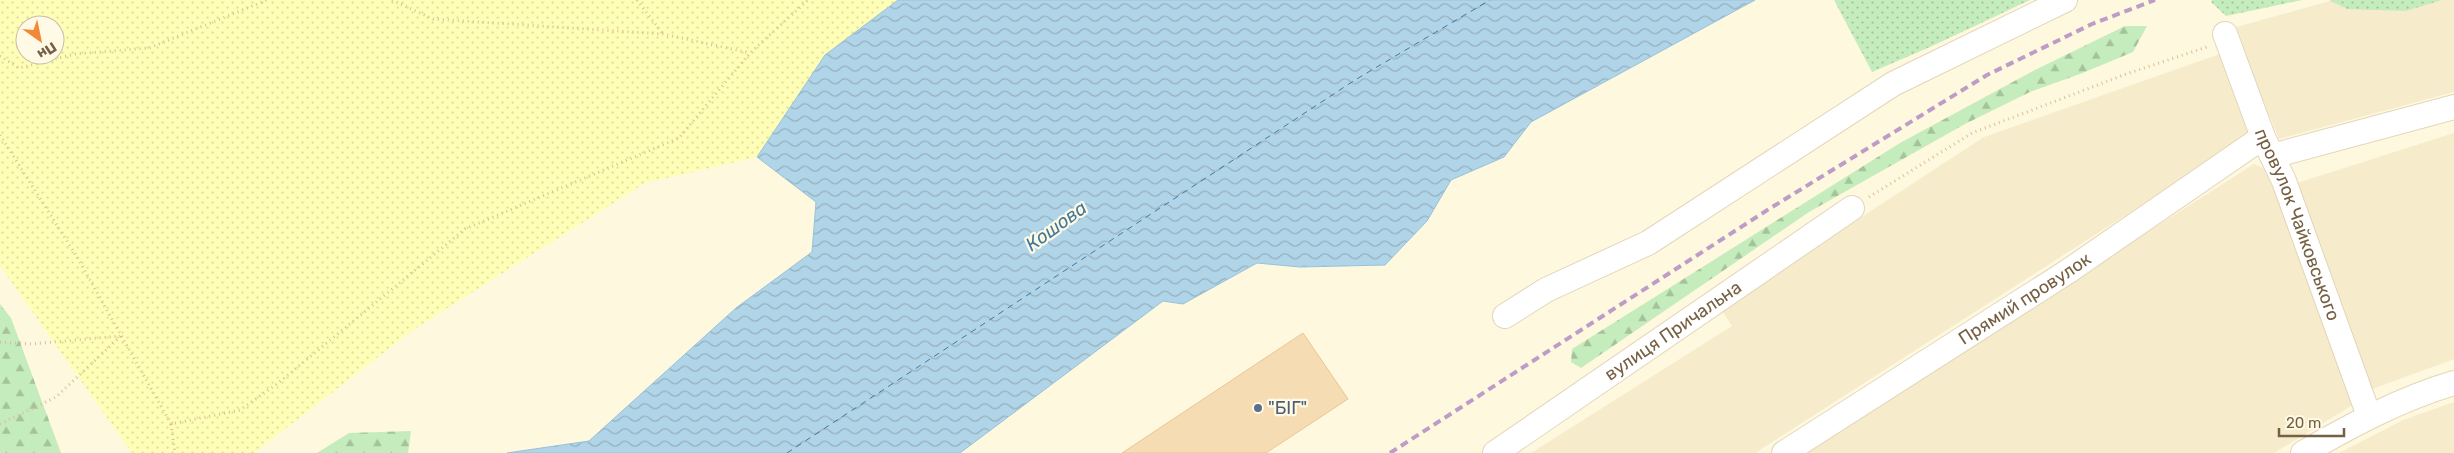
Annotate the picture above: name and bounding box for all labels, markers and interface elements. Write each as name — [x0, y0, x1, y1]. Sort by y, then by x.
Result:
north arrow — [15, 15, 65, 65]
text: Пн — [34, 38, 60, 63]
street label: провулок Чайковського — [2250, 125, 2345, 324]
water label: Кошова — [1021, 196, 1091, 256]
street label: Прямий провулок — [1954, 247, 2096, 350]
street label: вулиця Причальна — [1600, 276, 1746, 385]
place label: "БІГ" — [1268, 397, 1307, 419]
marker: "БІГ" — [1252, 402, 1264, 414]
scale bar — [2279, 406, 2344, 438]
text: 20 m — [2286, 414, 2321, 432]

